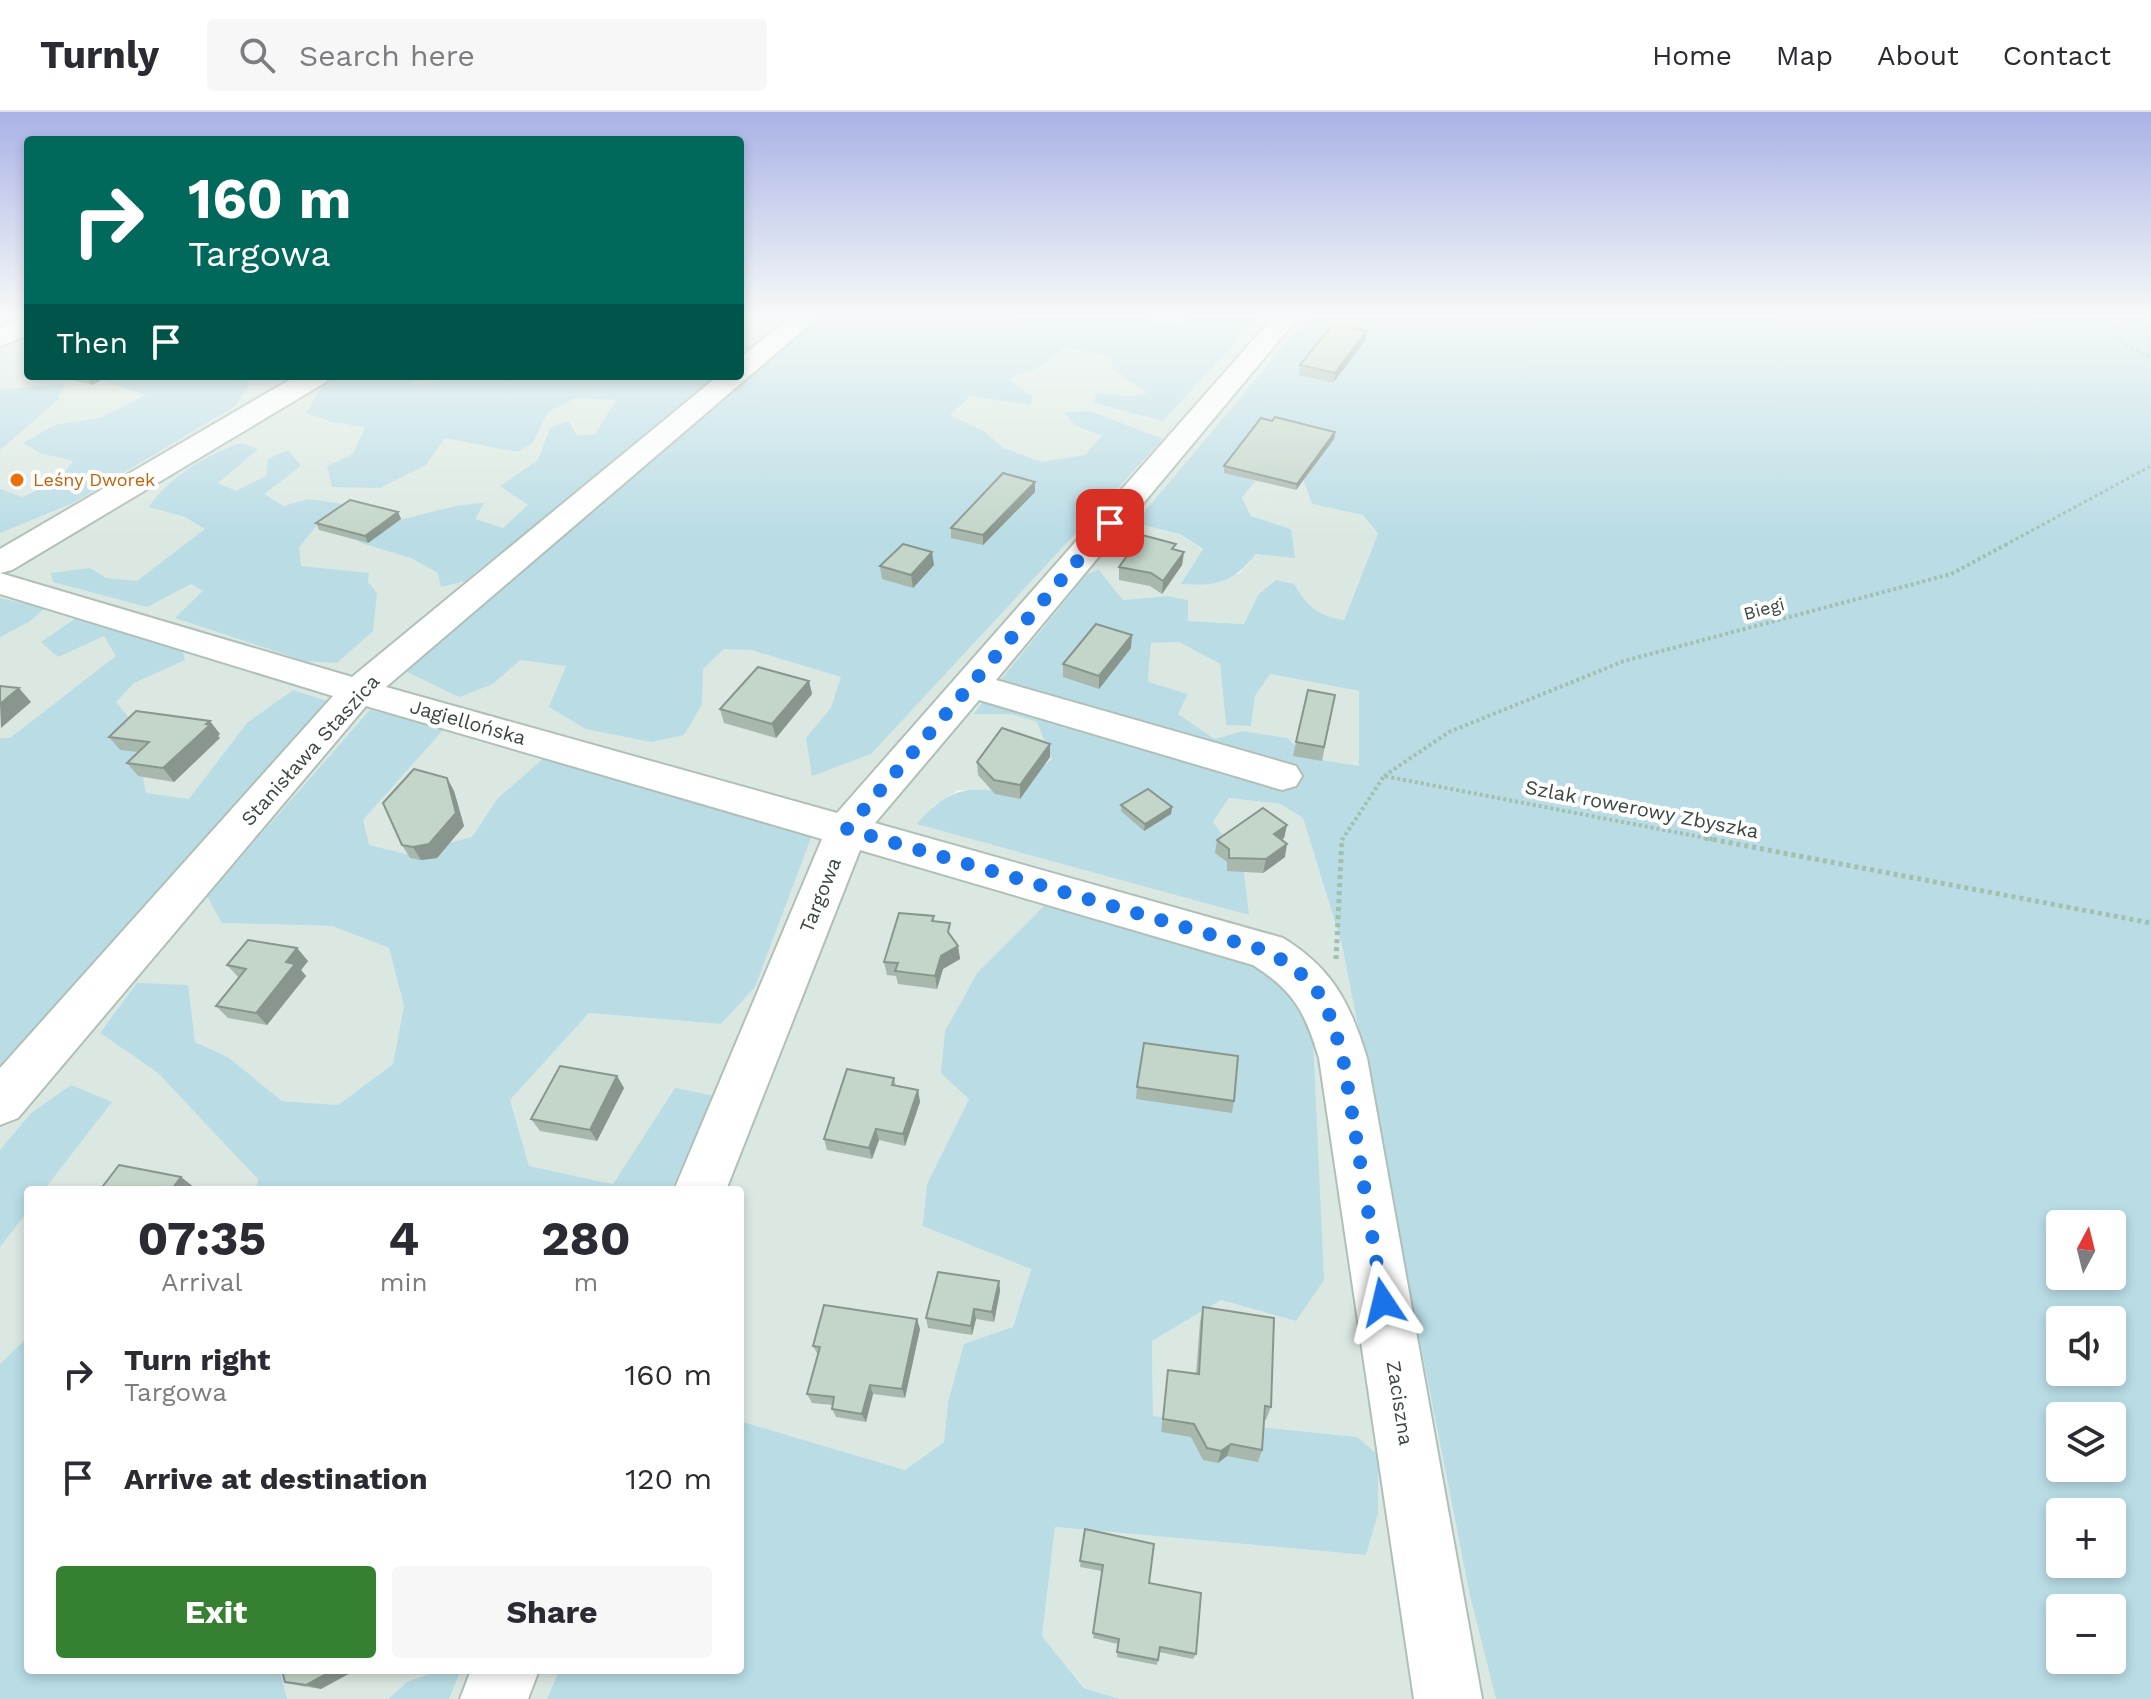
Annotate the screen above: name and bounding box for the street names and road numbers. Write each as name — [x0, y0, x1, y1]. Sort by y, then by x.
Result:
street label: Biegi — [1741, 593, 1787, 624]
street label: Stanisława Staszica — [236, 669, 384, 831]
street label: Jagiellońska — [407, 694, 529, 750]
street label: Szlak rowerowy Zbyszka — [1523, 775, 1761, 843]
street label: Targowa — [794, 854, 846, 936]
street label: Zaciszna — [1381, 1359, 1419, 1447]

